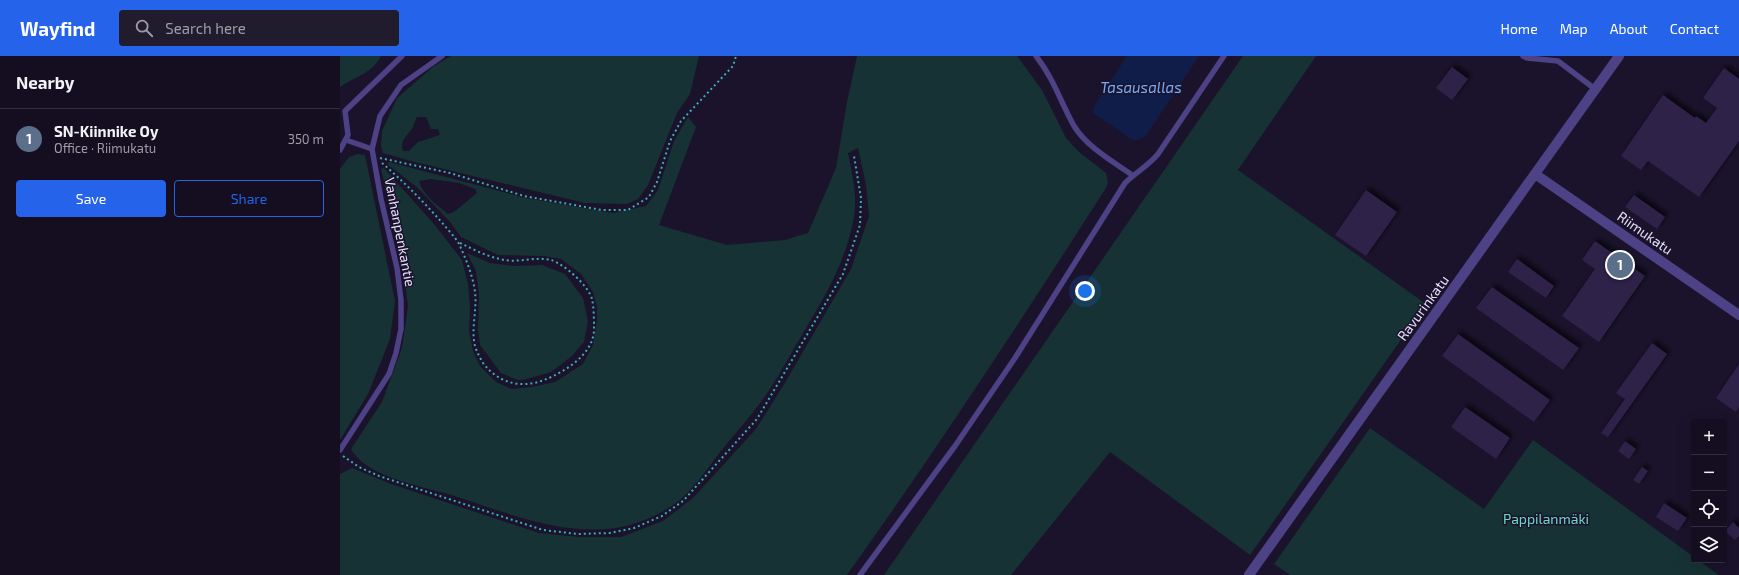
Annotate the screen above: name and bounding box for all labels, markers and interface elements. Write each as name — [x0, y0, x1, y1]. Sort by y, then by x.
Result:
search box — [119, 10, 399, 46]
text: Wayfind — [20, 17, 95, 40]
icon: search — [133, 17, 155, 39]
text: Search here — [165, 19, 246, 37]
text: Home — [1501, 20, 1538, 37]
text: Map — [1560, 20, 1588, 37]
text: About — [1610, 20, 1648, 37]
text: Contact — [1670, 20, 1719, 37]
text: Nearby — [16, 72, 74, 92]
water label: Tasausallas — [1100, 78, 1182, 96]
text: SN-Kiinnike Oy — [54, 122, 158, 140]
text: 1 — [26, 131, 32, 147]
text: 350 m — [288, 131, 324, 147]
text: Office · Riimukatu — [54, 140, 156, 156]
street label: Vanhanpenkantie — [382, 176, 419, 288]
button: Save — [16, 180, 166, 217]
button: Share — [174, 180, 324, 217]
street label: Riimukatu — [1614, 207, 1676, 258]
pin: 1 — [1607, 250, 1633, 280]
street label: Ravurinkatu — [1393, 272, 1452, 344]
your location — [1075, 281, 1095, 301]
map controls — [1691, 419, 1727, 563]
button: + — [1691, 419, 1727, 455]
button: − — [1691, 455, 1727, 491]
button: locate — [1691, 491, 1727, 527]
park label: Pappilanmäki — [1503, 510, 1589, 527]
button: layers — [1691, 527, 1727, 563]

